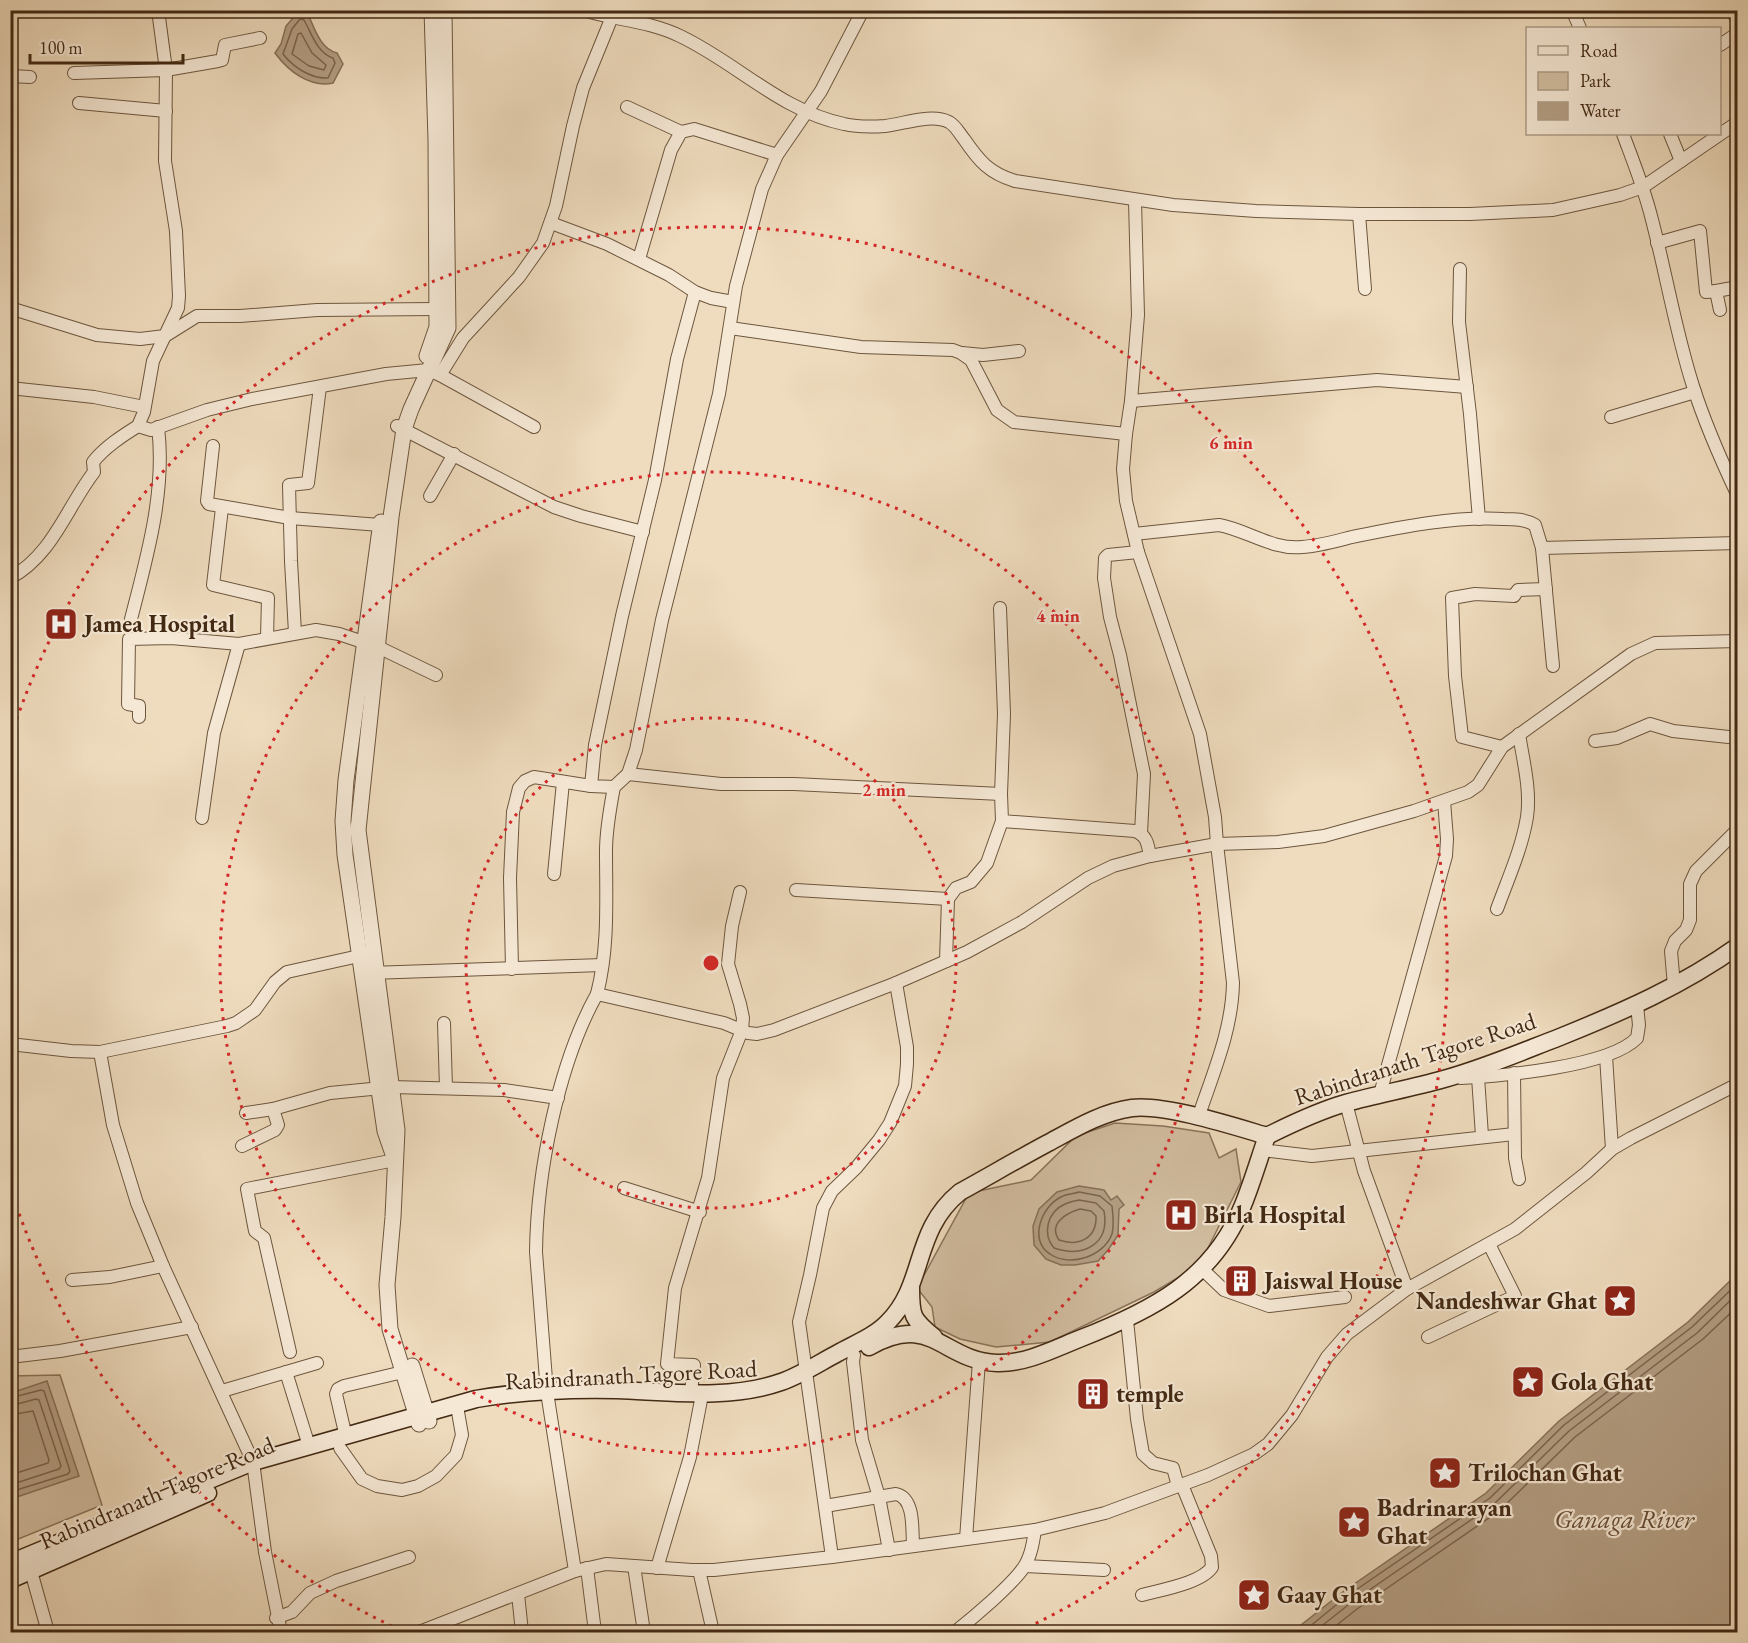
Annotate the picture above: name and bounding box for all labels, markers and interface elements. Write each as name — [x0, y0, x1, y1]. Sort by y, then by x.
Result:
scale bar — [30, 27, 183, 65]
legend — [1526, 27, 1721, 135]
text: 100 m — [39, 36, 83, 59]
text: Road — [1580, 39, 1619, 62]
text: Park — [1580, 69, 1611, 92]
text: Water — [1580, 99, 1621, 122]
text: 6 min — [1209, 431, 1253, 454]
text: 4 min — [1036, 604, 1080, 627]
hospital icon: Jamea Hospital — [43, 606, 79, 642]
place label: Jamea Hospital — [82, 608, 235, 639]
text: 2 min — [862, 778, 906, 801]
centre of rings — [701, 953, 721, 973]
street label: Rabindranath Tagore Road — [1290, 1005, 1540, 1112]
hospital icon: Birla Hospital — [1163, 1197, 1199, 1233]
place label: Birla Hospital — [1204, 1199, 1346, 1230]
building icon: Jaiswal House — [1223, 1263, 1259, 1299]
place label: Jaiswal House — [1262, 1265, 1402, 1296]
place icon: Nandeshwar Ghat — [1602, 1283, 1638, 1319]
place label: Nandeshwar Ghat — [1416, 1285, 1597, 1316]
street label: Rabindranath Tagore Road — [504, 1352, 759, 1397]
place icon: Gola Ghat — [1510, 1364, 1546, 1400]
place label: Gola Ghat — [1551, 1366, 1653, 1397]
building icon: temple — [1075, 1376, 1111, 1412]
place label: temple — [1116, 1378, 1184, 1409]
street label: Rabindranath Tagore Road — [35, 1429, 280, 1556]
place icon: Trilochan Ghat — [1427, 1455, 1463, 1491]
place label: Trilochan Ghat — [1468, 1457, 1622, 1488]
place label: Badrinarayan Ghat — [1377, 1492, 1512, 1551]
water label: Ganaga River — [1554, 1502, 1695, 1536]
place icon: Badrinarayan Ghat — [1336, 1504, 1372, 1540]
place icon: Gaay Ghat — [1236, 1577, 1272, 1613]
place label: Gaay Ghat — [1277, 1579, 1382, 1611]

